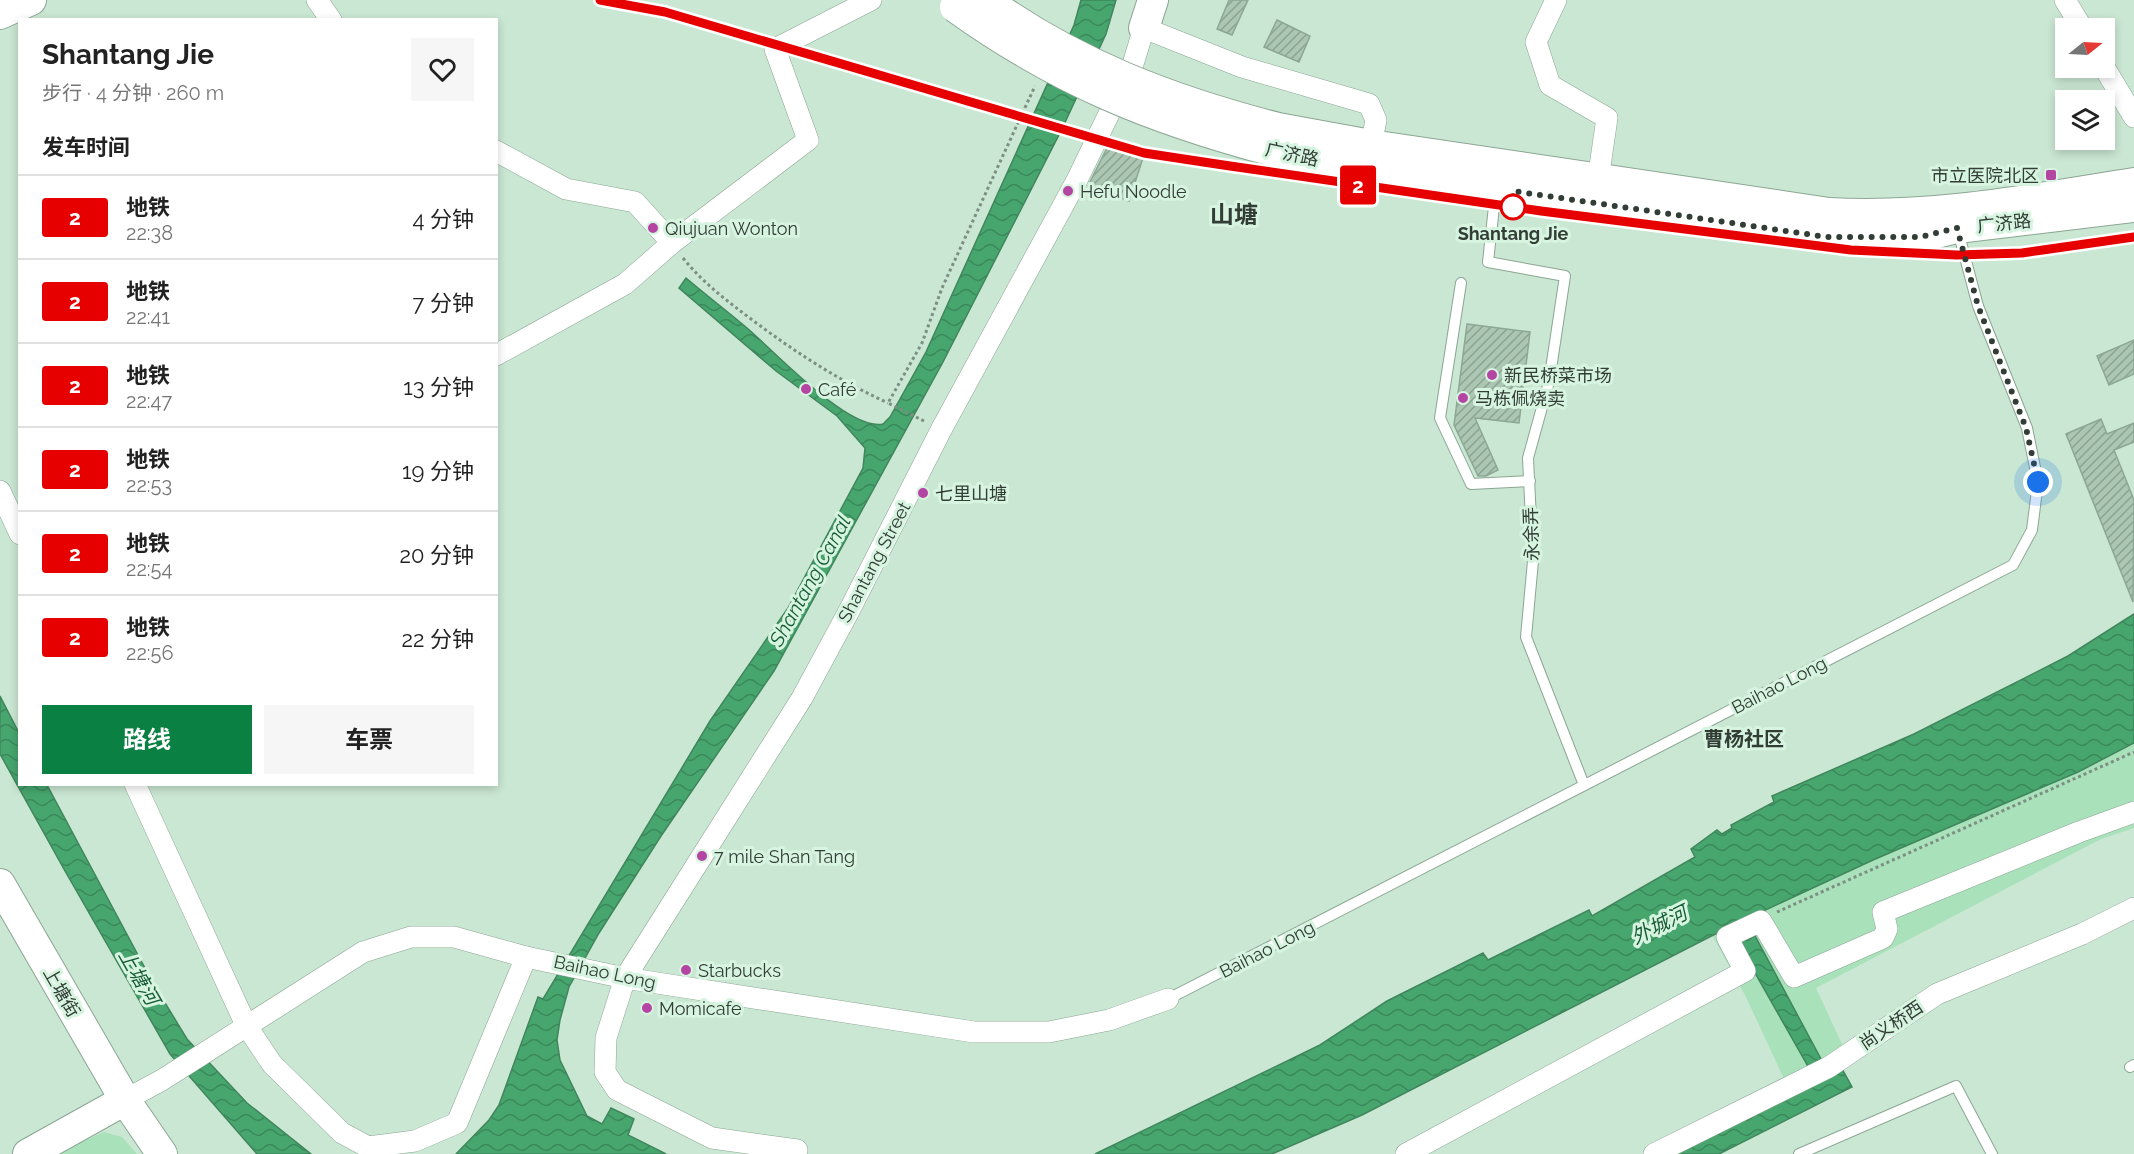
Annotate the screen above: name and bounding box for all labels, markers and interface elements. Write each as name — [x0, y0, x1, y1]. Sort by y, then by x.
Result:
north arrow — [2055, 18, 2115, 78]
map controls — [2055, 18, 2115, 150]
text: Shantang Jie — [42, 38, 214, 71]
button: heart — [411, 38, 474, 101]
text: 步行 · 4 分钟 · 260 m — [42, 81, 224, 105]
button: layers — [2055, 90, 2115, 150]
text: 发车时间 — [42, 134, 130, 160]
street label: 广济路 — [1263, 138, 1321, 170]
place label: 市立医院北区 — [1931, 165, 2039, 186]
line badge: 2 — [1338, 166, 1378, 204]
marker: 市立医院北区 — [2044, 168, 2058, 182]
text: 2 — [1352, 173, 1364, 198]
place label: Hefu Noodle — [1080, 181, 1187, 202]
marker: Hefu Noodle — [1061, 184, 1075, 198]
text: 地铁 — [126, 194, 170, 220]
marker: Shantang Jie — [1500, 194, 1526, 220]
district label: 山塘 — [1210, 200, 1258, 229]
text: 2 — [69, 205, 81, 230]
text: 4 分钟 — [412, 206, 474, 232]
street label: 广济路 — [1976, 210, 2032, 236]
place label: Qiujuan Wonton — [665, 218, 798, 239]
text: 22:38 — [126, 221, 173, 245]
marker: Qiujuan Wonton — [646, 221, 660, 235]
place label: Shantang Jie — [1458, 223, 1569, 244]
text: 地铁 — [126, 278, 170, 304]
text: 2 — [69, 289, 81, 314]
text: 7 分钟 — [413, 290, 474, 316]
text: 22:41 — [126, 305, 170, 329]
text: 地铁 — [126, 362, 170, 388]
place label: 新民桥菜市场 — [1504, 365, 1612, 386]
marker: 新民桥菜市场 — [1485, 368, 1499, 382]
text: 2 — [69, 373, 81, 398]
text: 13 分钟 — [403, 374, 474, 400]
place label: Café — [818, 379, 857, 400]
marker: Café — [799, 382, 813, 396]
place label: 马栋佩烧卖 — [1475, 388, 1565, 409]
text: 22:47 — [126, 389, 172, 413]
marker: 马栋佩烧卖 — [1456, 391, 1470, 405]
text: 地铁 — [126, 446, 170, 472]
text: 2 — [69, 457, 81, 482]
text: 19 分钟 — [402, 458, 474, 484]
your location — [2023, 467, 2053, 497]
text: 22:53 — [126, 473, 172, 497]
place label: 七里山塘 — [935, 483, 1007, 504]
marker: 七里山塘 — [916, 486, 930, 500]
street label: Shantang Street — [833, 498, 915, 626]
street label: 永余弄 — [1520, 507, 1542, 561]
water label: Shantang Canal — [764, 512, 856, 651]
text: 地铁 — [126, 530, 170, 556]
text: 2 — [69, 541, 81, 566]
text: 20 分钟 — [399, 542, 474, 568]
text: 22:54 — [126, 557, 172, 581]
text: 地铁 — [126, 614, 170, 640]
text: 2 — [69, 625, 81, 650]
text: 22 分钟 — [401, 626, 474, 652]
text: 22:56 — [126, 641, 174, 665]
street label: Baihao Long — [1728, 652, 1830, 718]
button: 路线 — [42, 705, 252, 774]
button: 车票 — [264, 705, 474, 774]
district label: 曹杨社区 — [1704, 727, 1784, 751]
place label: 7 mile Shan Tang — [714, 846, 855, 867]
marker: 7 mile Shan Tang — [695, 849, 709, 863]
water label: 外城河 — [1627, 899, 1695, 949]
street label: Baihao Long — [1216, 916, 1318, 982]
water label: 上塘河 — [114, 945, 166, 1012]
street label: Baihao Long — [552, 951, 658, 993]
place label: Starbucks — [698, 960, 781, 981]
street label: 上塘街 — [39, 963, 85, 1021]
marker: Starbucks — [679, 963, 693, 977]
street label: 尚义桥西 — [1855, 996, 1927, 1054]
place label: Momicafe — [659, 998, 742, 1019]
marker: Momicafe — [640, 1001, 654, 1015]

